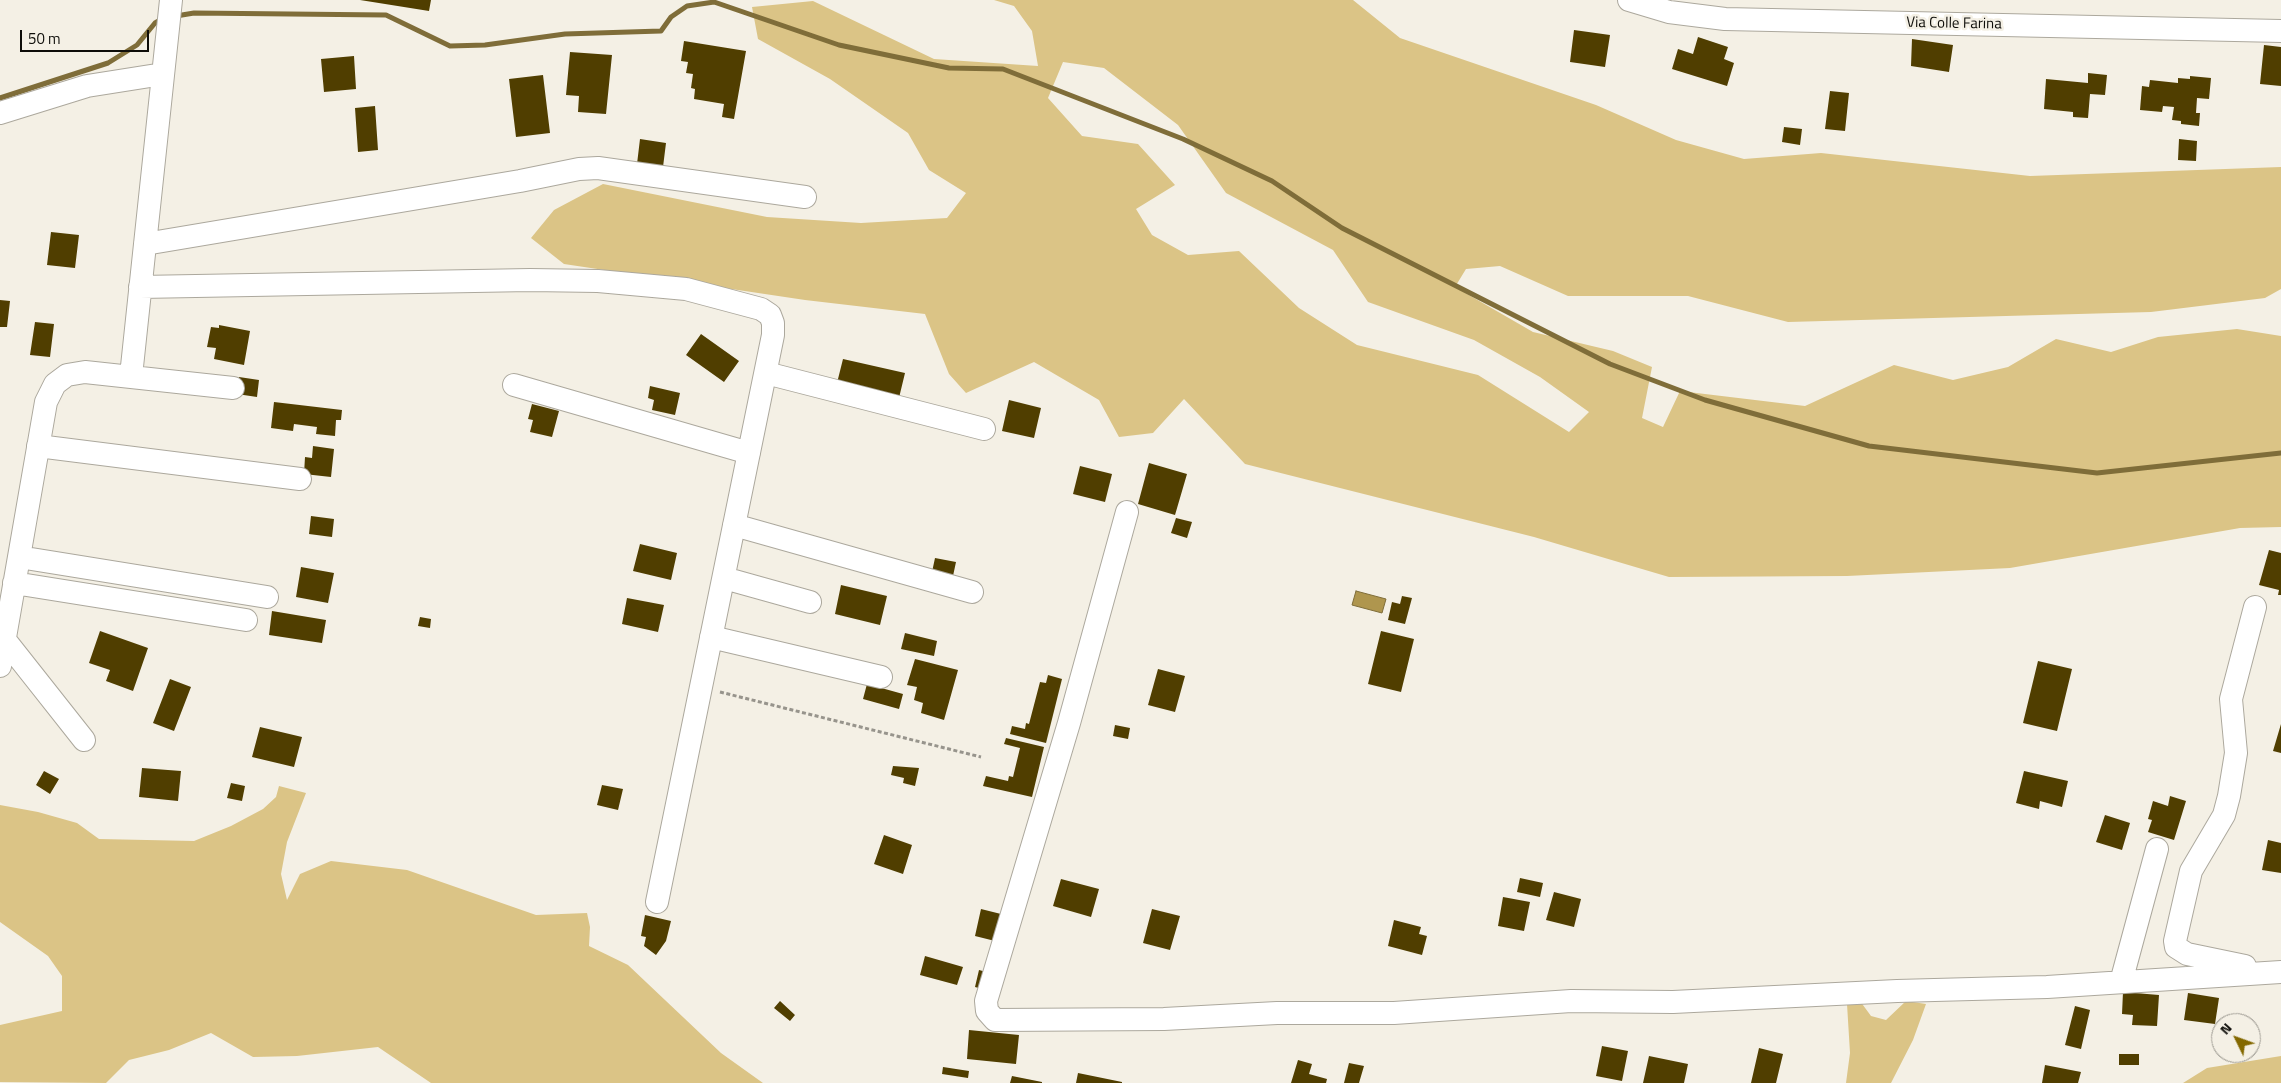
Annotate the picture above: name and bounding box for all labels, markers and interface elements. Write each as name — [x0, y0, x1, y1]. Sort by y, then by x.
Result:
street label: Via Colle Farina — [1906, 14, 2002, 34]
scale bar — [22, 20, 151, 52]
text: 50 m — [28, 27, 61, 50]
north arrow — [2211, 1013, 2261, 1063]
text: N — [2214, 1018, 2236, 1039]

